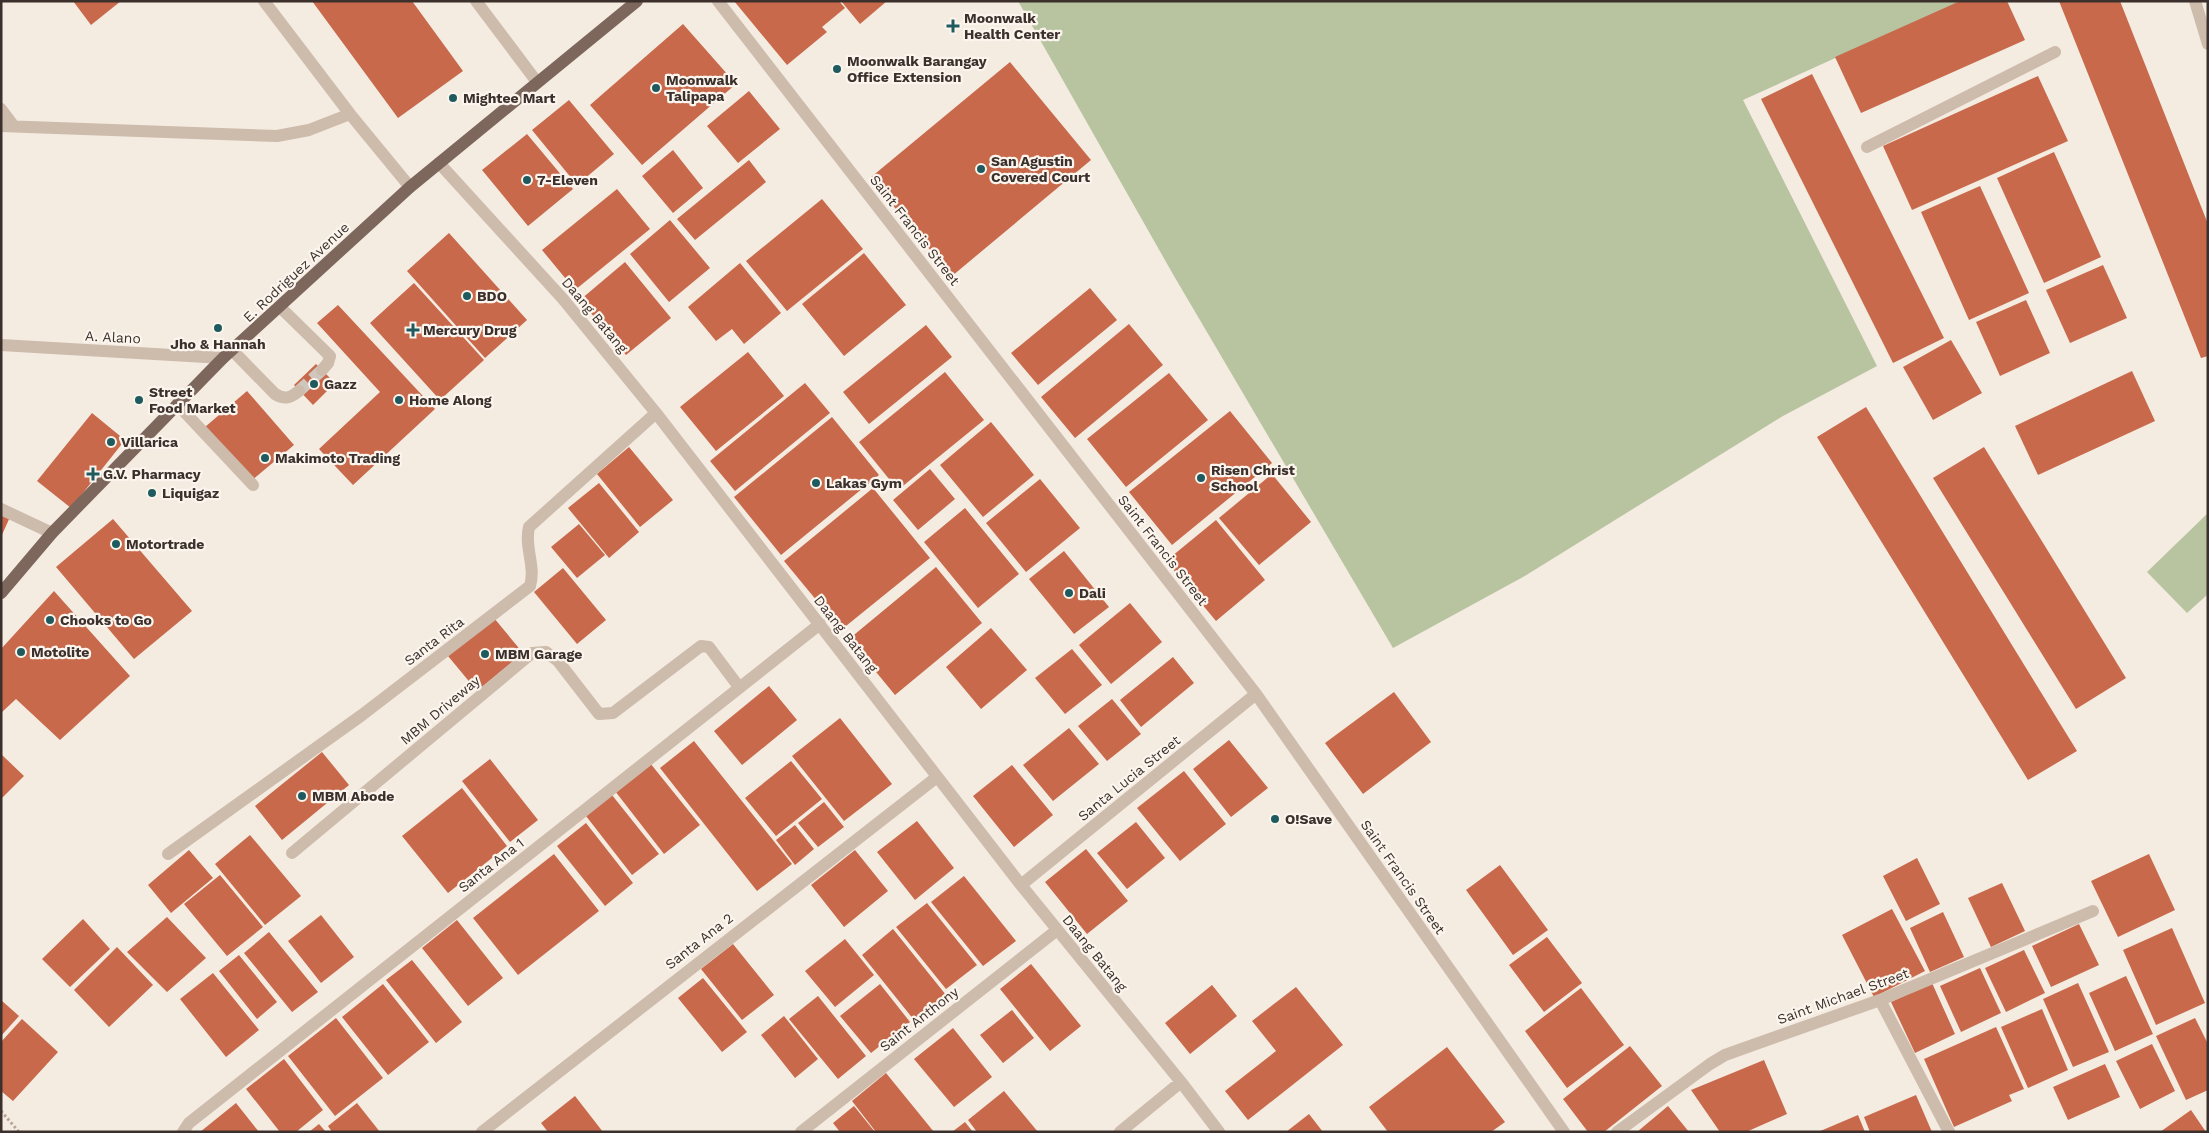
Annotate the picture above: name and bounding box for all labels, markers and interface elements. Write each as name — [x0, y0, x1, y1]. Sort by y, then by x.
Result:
place label: Moonwalk Health Center — [964, 10, 1060, 42]
marker: Moonwalk Health Center — [946, 19, 960, 33]
place label: Moonwalk Barangay Office Extension — [847, 53, 987, 85]
marker: Moonwalk Barangay Office Extension — [831, 63, 843, 75]
place label: Moonwalk Talipapa — [666, 72, 738, 104]
marker: Moonwalk Talipapa — [650, 82, 662, 94]
place label: Mightee Mart — [463, 90, 555, 106]
marker: Mightee Mart — [447, 92, 459, 104]
place label: San Agustin Covered Court — [991, 153, 1090, 185]
marker: San Agustin Covered Court — [975, 163, 987, 175]
place label: 7-Eleven — [537, 172, 598, 188]
street label: Saint Francis Street — [867, 172, 963, 288]
marker: 7-Eleven — [521, 174, 533, 186]
street label: E. Rodriguez Avenue — [240, 219, 352, 325]
street label: Daang Batang — [559, 274, 632, 356]
place label: BDO — [477, 288, 507, 304]
marker: BDO — [461, 290, 473, 302]
marker: Jho & Hannah — [212, 322, 224, 334]
place label: Mercury Drug — [423, 322, 517, 338]
marker: Mercury Drug — [407, 324, 419, 336]
street label: A. Alano — [85, 328, 141, 346]
place label: Jho & Hannah — [170, 336, 266, 352]
place label: Gazz — [324, 376, 357, 392]
marker: Gazz — [308, 378, 320, 390]
place label: Street Food Market — [149, 384, 236, 416]
place label: Home Along — [409, 392, 492, 408]
marker: Street Food Market — [133, 394, 145, 406]
marker: Home Along — [393, 394, 405, 406]
place label: Villarica — [121, 434, 179, 450]
marker: Villarica — [105, 436, 117, 448]
place label: Makimoto Trading — [275, 450, 400, 466]
marker: Makimoto Trading — [259, 452, 271, 464]
place label: Risen Christ School — [1211, 462, 1295, 494]
place label: G.V. Pharmacy — [103, 466, 201, 482]
marker: G.V. Pharmacy — [87, 468, 99, 480]
marker: Risen Christ School — [1195, 472, 1207, 484]
place label: Lakas Gym — [826, 475, 902, 491]
marker: Lakas Gym — [810, 477, 822, 489]
place label: Liquigaz — [162, 485, 219, 501]
marker: Liquigaz — [146, 487, 158, 499]
street label: Saint Francis Street — [1115, 492, 1211, 608]
place label: Motortrade — [126, 536, 204, 552]
marker: Motortrade — [110, 538, 122, 550]
place label: Dali — [1079, 585, 1106, 601]
marker: Dali — [1063, 587, 1075, 599]
street label: Daang Batang — [811, 592, 881, 676]
place label: Chooks to Go — [60, 612, 152, 628]
street label: Santa Rita — [401, 613, 467, 669]
marker: Chooks to Go — [44, 614, 56, 626]
place label: Motolite — [31, 644, 89, 660]
marker: Motolite — [15, 646, 27, 658]
place label: MBM Garage — [495, 646, 582, 662]
marker: MBM Garage — [479, 648, 491, 660]
street label: MBM Driveway — [397, 672, 484, 748]
street label: Santa Lucia Street — [1075, 732, 1183, 824]
place label: MBM Abode — [312, 788, 394, 804]
marker: MBM Abode — [296, 790, 308, 802]
place label: O!Save — [1285, 811, 1332, 827]
marker: O!Save — [1269, 813, 1281, 825]
street label: Saint Francis Street — [1358, 817, 1449, 937]
street label: Santa Ana 1 — [455, 835, 527, 895]
street label: Santa Ana 2 — [662, 910, 736, 972]
street label: Daang Batang — [1059, 912, 1131, 995]
street label: Saint Michael Street — [1775, 965, 1911, 1027]
street label: Saint Anthony — [876, 983, 962, 1055]

